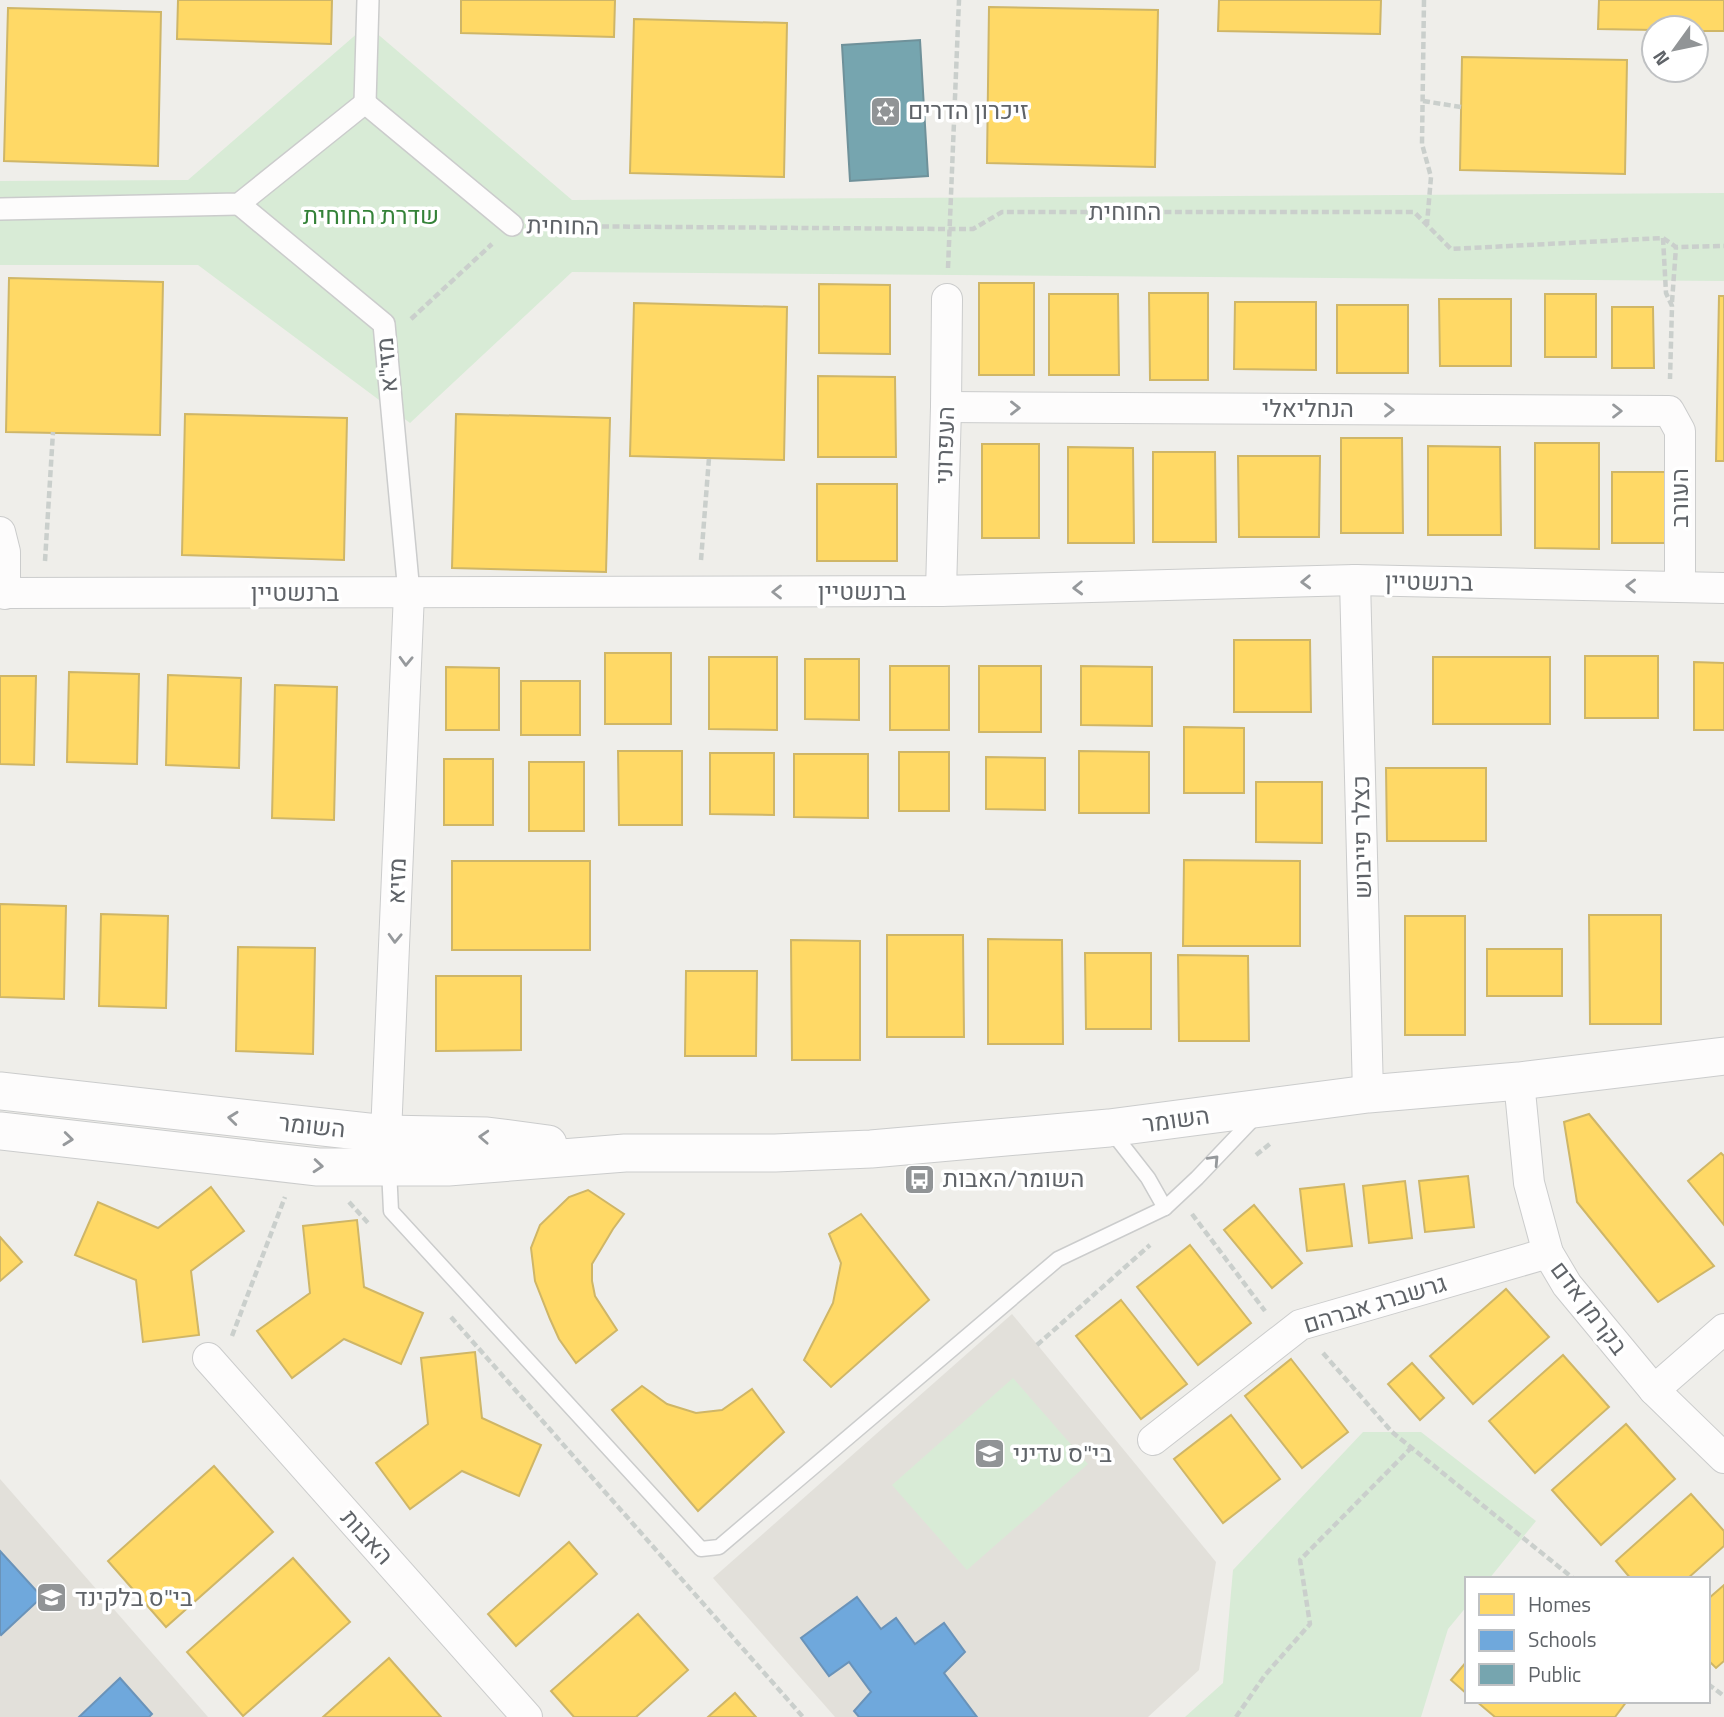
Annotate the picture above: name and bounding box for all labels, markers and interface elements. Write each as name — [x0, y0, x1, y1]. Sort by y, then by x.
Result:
north arrow — [1640, 14, 1710, 84]
text: N — [1645, 45, 1676, 72]
place label: זיכרון הדרים — [908, 92, 1029, 128]
synagogue icon: זיכרון הדרים — [868, 94, 902, 128]
street label: החוחית — [1089, 193, 1161, 229]
park label: שדרת החוחית — [303, 197, 439, 233]
street label: החוחית — [526, 206, 600, 244]
street label: מזי"א — [366, 336, 406, 394]
street label: הנחליאלי — [1262, 390, 1354, 426]
one-way arrow — [1010, 400, 1020, 416]
one-way arrow — [1384, 402, 1395, 418]
one-way arrow — [1612, 403, 1622, 419]
street label: העפרוני — [925, 405, 963, 484]
street label: העורב — [1661, 468, 1697, 528]
street label: ברנשטיין — [1385, 562, 1474, 600]
street label: ברנשטיין — [818, 573, 907, 609]
street label: ברנשטיין — [251, 574, 340, 610]
one-way arrow — [1300, 574, 1311, 589]
one-way arrow — [1626, 578, 1636, 594]
one-way arrow — [1073, 580, 1084, 595]
one-way arrow — [772, 584, 782, 600]
one-way arrow — [398, 656, 413, 667]
street label: כצלר פייבוש — [1342, 775, 1380, 899]
street label: מזיא — [377, 857, 415, 905]
one-way arrow — [387, 932, 402, 943]
street label: השומר — [1140, 1097, 1212, 1142]
street label: השומר — [277, 1104, 347, 1146]
one-way arrow — [228, 1110, 239, 1125]
one-way arrow — [479, 1129, 490, 1144]
one-way arrow — [62, 1131, 74, 1146]
one-way arrow — [1206, 1155, 1218, 1168]
one-way arrow — [313, 1158, 324, 1173]
place label: השומר/האבות — [943, 1160, 1084, 1196]
bus stop icon: השומר/האבות — [903, 1162, 937, 1196]
street label: בקרמן אדם — [1542, 1253, 1637, 1362]
street label: גרשברג אברהם — [1299, 1264, 1451, 1342]
place label: בי"ס עדיני — [1013, 1435, 1112, 1471]
school or university icon: בי"ס עדיני — [973, 1437, 1007, 1471]
street label: האבות — [333, 1500, 403, 1572]
legend — [1465, 1577, 1710, 1703]
place label: בי"ס בלקינד — [75, 1579, 193, 1615]
school or university icon: בי"ס בלקינד — [35, 1581, 69, 1615]
text: Homes — [1528, 1588, 1591, 1620]
text: Schools — [1528, 1623, 1597, 1655]
text: Public — [1528, 1658, 1581, 1690]

